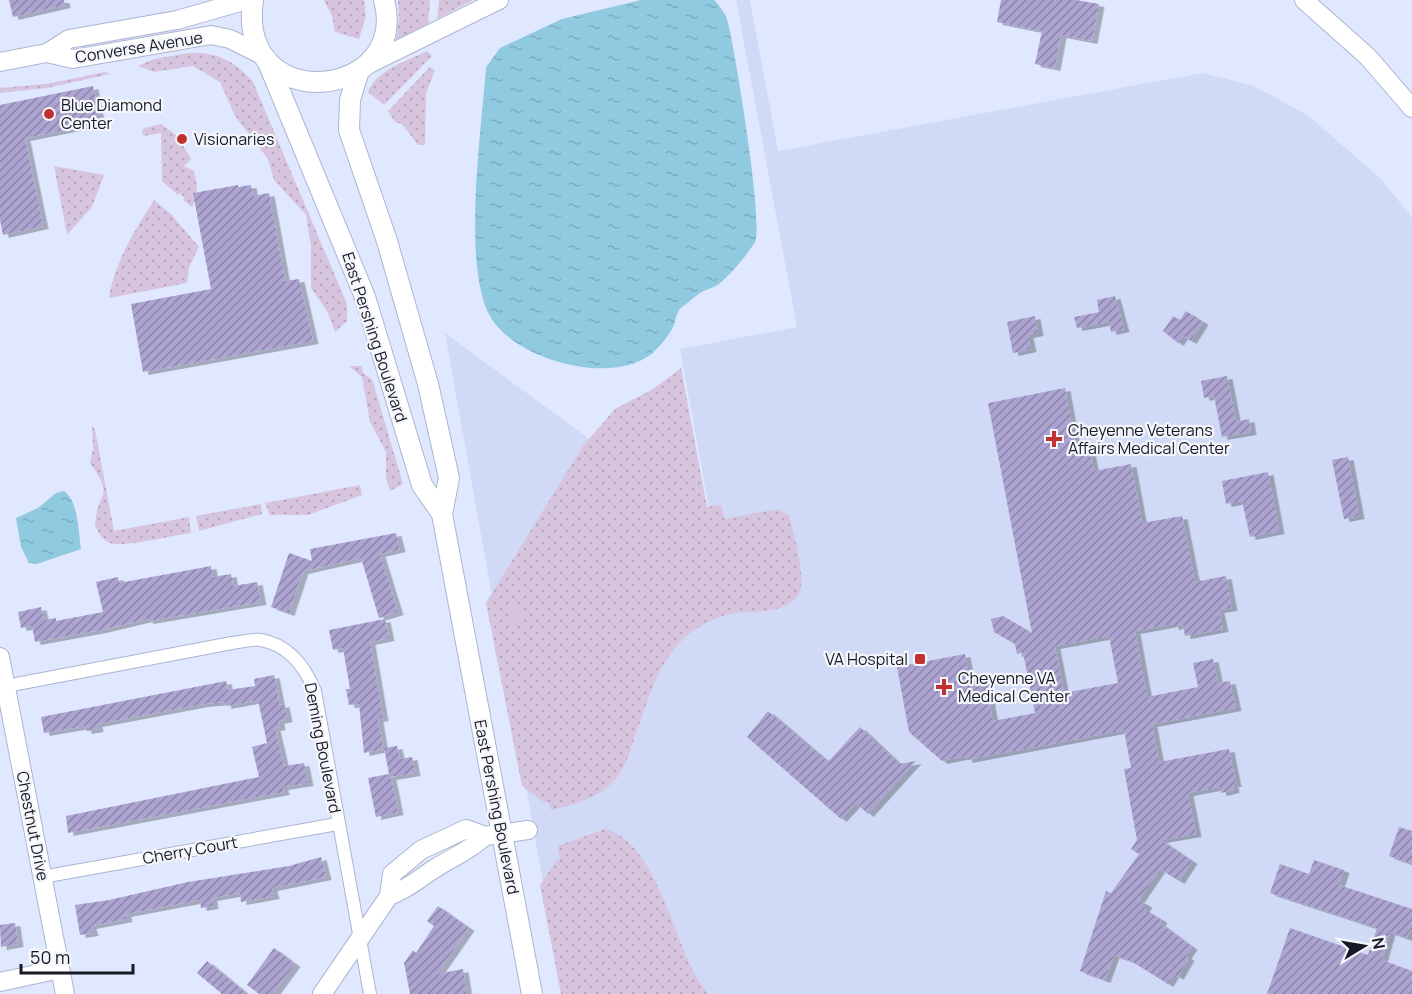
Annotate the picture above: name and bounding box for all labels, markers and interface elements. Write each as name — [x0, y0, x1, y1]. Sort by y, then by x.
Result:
street label: Converse Avenue — [74, 26, 204, 68]
place label: Blue Diamond Center — [61, 94, 162, 134]
marker: Blue Diamond Center — [42, 107, 56, 121]
place label: Visionaries — [194, 128, 274, 150]
marker: Visionaries — [175, 132, 189, 146]
street label: East Pershing Boulevard — [337, 249, 413, 425]
place label: Cheyenne Veterans Affairs Medical Center — [1068, 419, 1230, 459]
marker: Cheyenne Veterans Affairs Medical Center — [1045, 430, 1063, 448]
place label: VA Hospital — [825, 648, 908, 670]
marker: VA Hospital — [913, 652, 927, 666]
place label: Cheyenne VA Medical Center — [958, 667, 1070, 707]
marker: Cheyenne VA Medical Center — [935, 678, 953, 696]
street label: Deming Boulevard — [300, 681, 346, 815]
street label: East Pershing Boulevard — [469, 718, 525, 896]
street label: Chestnut Drive — [12, 769, 54, 883]
street label: Cherry Court — [141, 831, 239, 869]
north arrow — [1334, 916, 1394, 976]
text: N — [1367, 935, 1391, 951]
scale bar — [21, 937, 134, 975]
text: 50 m — [30, 945, 70, 969]

